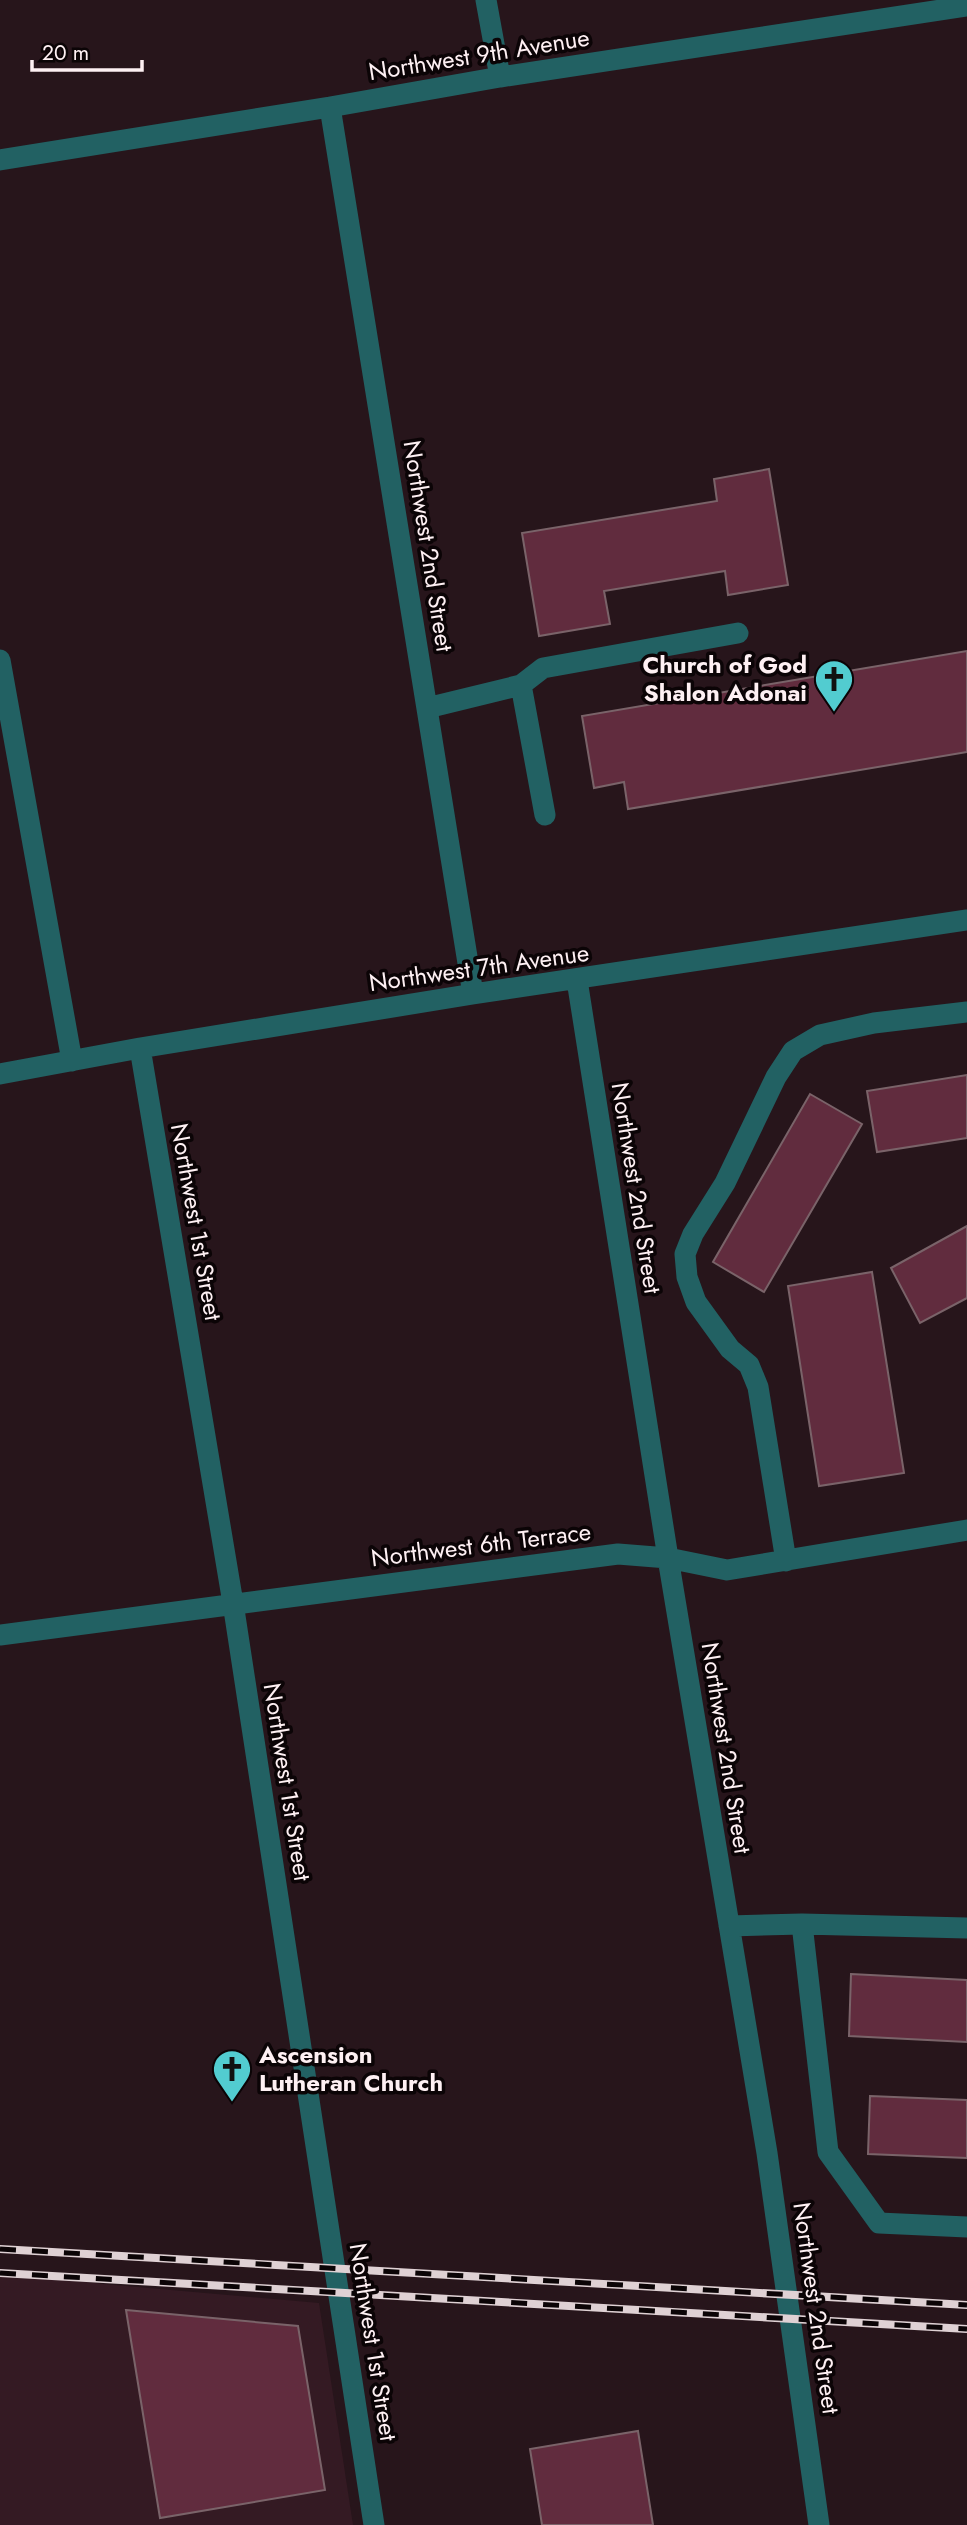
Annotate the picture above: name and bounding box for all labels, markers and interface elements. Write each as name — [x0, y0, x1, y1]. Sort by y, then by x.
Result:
street label: Northwest 9th Avenue — [366, 20, 592, 89]
scale bar — [32, 28, 142, 72]
text: 20 m — [42, 38, 89, 68]
street label: Northwest 2nd Street — [395, 438, 463, 654]
place label: Church of God Shalon Adonai — [642, 647, 807, 710]
church icon: Church of God Shalon Adonai — [813, 658, 855, 713]
street label: Northwest 7th Avenue — [367, 935, 591, 1000]
street label: Northwest 2nd Street — [603, 1080, 671, 1296]
street label: Northwest 1st Street — [162, 1120, 231, 1324]
street label: Northwest 6th Terrace — [369, 1514, 593, 1575]
street label: Northwest 2nd Street — [693, 1640, 761, 1856]
street label: Northwest 1st Street — [255, 1681, 320, 1884]
place label: Ascension Lutheran Church — [258, 2037, 443, 2100]
church icon: Ascension Lutheran Church — [211, 2048, 253, 2103]
street label: Northwest 2nd Street — [784, 2200, 849, 2416]
street label: Northwest 1st Street — [341, 2241, 406, 2444]

